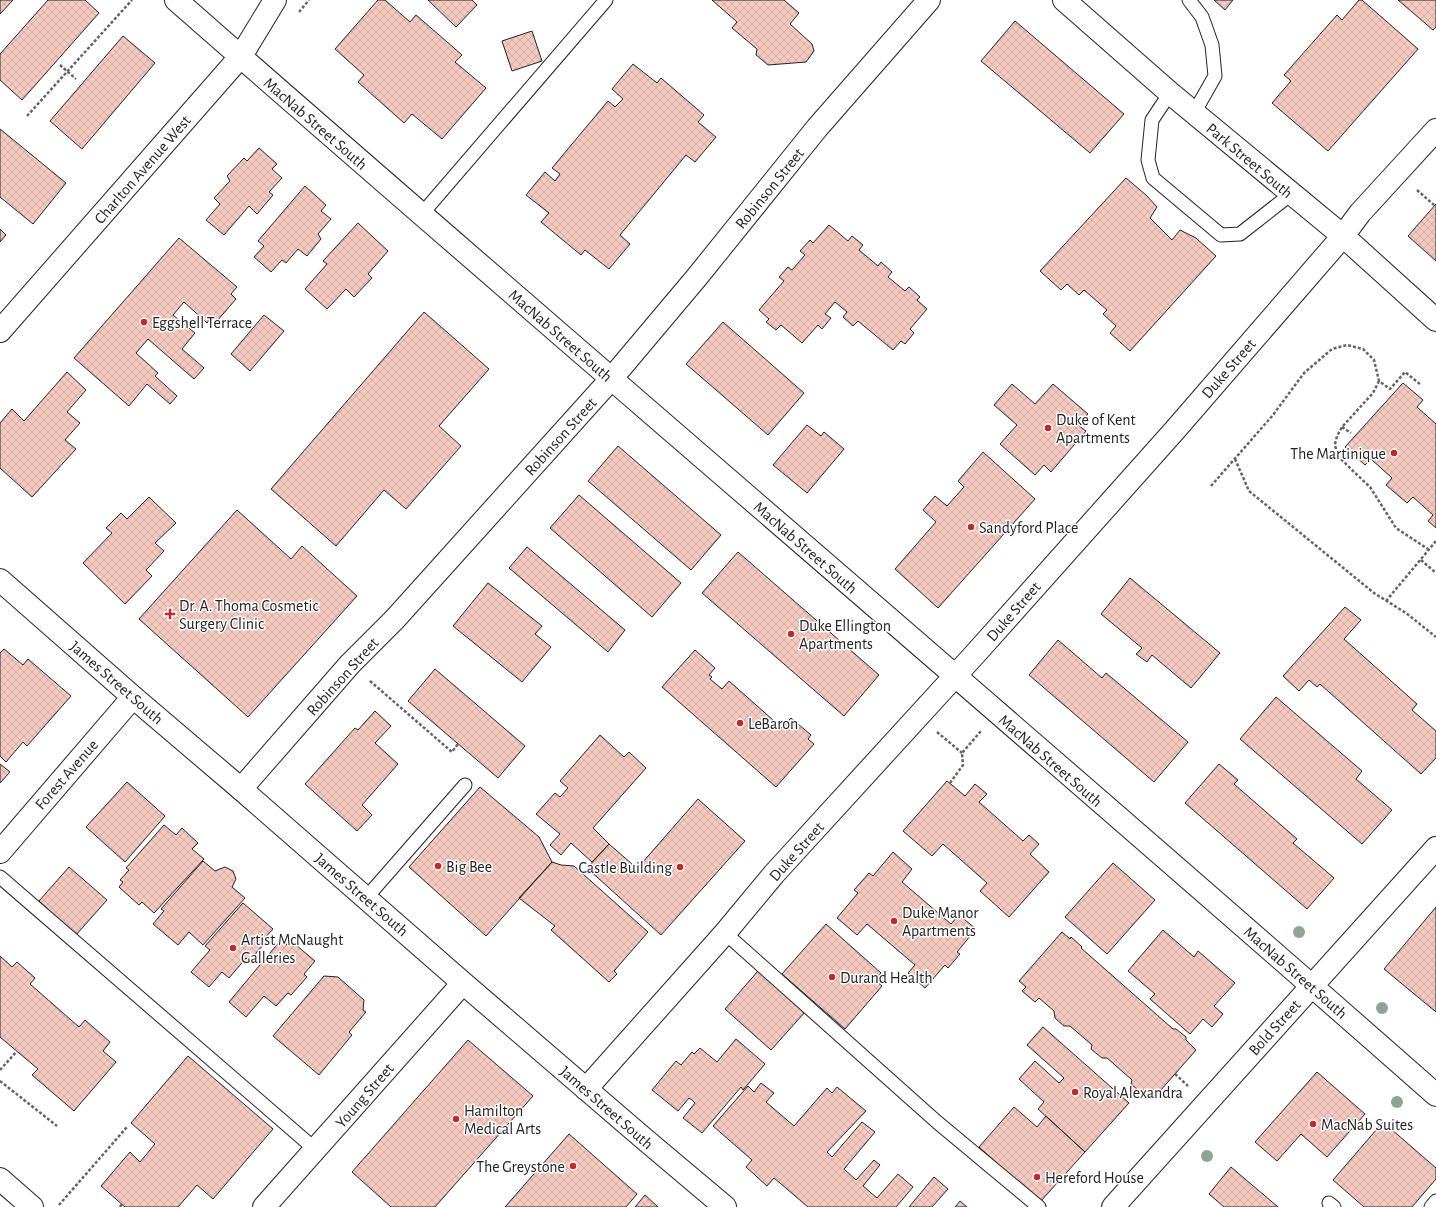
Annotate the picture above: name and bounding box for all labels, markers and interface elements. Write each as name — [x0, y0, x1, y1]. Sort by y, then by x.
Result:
street label: MacNab Street South — [261, 75, 370, 173]
street label: Charlton Avenue West — [92, 112, 194, 227]
street label: Park Street South — [1203, 120, 1296, 201]
street label: Robinson Street — [733, 145, 807, 232]
street label: MacNab Street South — [506, 287, 615, 385]
place label: Eggshell Terrace — [152, 315, 252, 331]
marker: Eggshell Terrace — [139, 317, 149, 327]
street label: Duke Street — [1199, 336, 1259, 402]
street label: Robinson Street — [522, 395, 600, 479]
place label: Duke of Kent Apartments — [1056, 412, 1136, 446]
marker: Duke of Kent Apartments — [1043, 423, 1053, 433]
place label: The Martinique — [1290, 446, 1386, 462]
marker: The Martinique — [1389, 448, 1399, 458]
street label: MacNab Street South — [751, 499, 860, 597]
place label: Sandyford Place — [979, 520, 1078, 537]
marker: Sandyford Place — [966, 522, 976, 532]
street label: Duke Street — [984, 579, 1044, 645]
place label: Dr. A. Thoma Cosmetic Surgery Clinic — [179, 598, 319, 633]
marker: Dr. A. Thoma Cosmetic Surgery Clinic — [164, 608, 176, 620]
place label: Duke Ellington Apartments — [799, 618, 891, 652]
marker: Duke Ellington Apartments — [786, 629, 796, 639]
street label: Robinson Street — [304, 635, 382, 719]
street label: James Street South — [67, 638, 166, 727]
street label: MacNab Street South — [996, 712, 1105, 810]
place label: LeBaron — [748, 716, 798, 732]
marker: LeBaron — [735, 718, 745, 728]
street label: Forest Avenue — [32, 737, 101, 813]
street label: Duke Street — [766, 819, 827, 884]
street label: James Street South — [312, 850, 411, 939]
place label: Big Bee — [446, 859, 492, 875]
place label: Castle Building — [579, 860, 672, 876]
marker: Big Bee — [433, 861, 443, 871]
marker: Castle Building — [675, 862, 685, 872]
place label: Duke Manor Apartments — [902, 905, 979, 939]
marker: Duke Manor Apartments — [889, 916, 899, 926]
street label: MacNab Street South — [1241, 924, 1350, 1022]
place label: Artist McNaught Galleries — [241, 932, 343, 966]
marker: Artist McNaught Galleries — [228, 943, 238, 953]
place label: Durand Health — [840, 970, 933, 986]
marker: Durand Health — [827, 972, 837, 982]
street label: Bold Street — [1246, 997, 1304, 1059]
street label: Young Street — [333, 1060, 397, 1131]
street label: James Street South — [557, 1063, 656, 1152]
place label: Royal Alexandra — [1083, 1085, 1183, 1102]
marker: Royal Alexandra — [1070, 1087, 1080, 1097]
place label: Hamilton Medical Arts — [464, 1103, 541, 1137]
marker: Hamilton Medical Arts — [451, 1114, 461, 1124]
place label: MacNab Suites — [1321, 1117, 1413, 1133]
marker: MacNab Suites — [1308, 1119, 1318, 1129]
place label: The Greystone — [476, 1159, 565, 1176]
marker: The Greystone — [568, 1161, 578, 1171]
place label: Hereford House — [1045, 1170, 1144, 1186]
marker: Hereford House — [1032, 1172, 1042, 1182]

